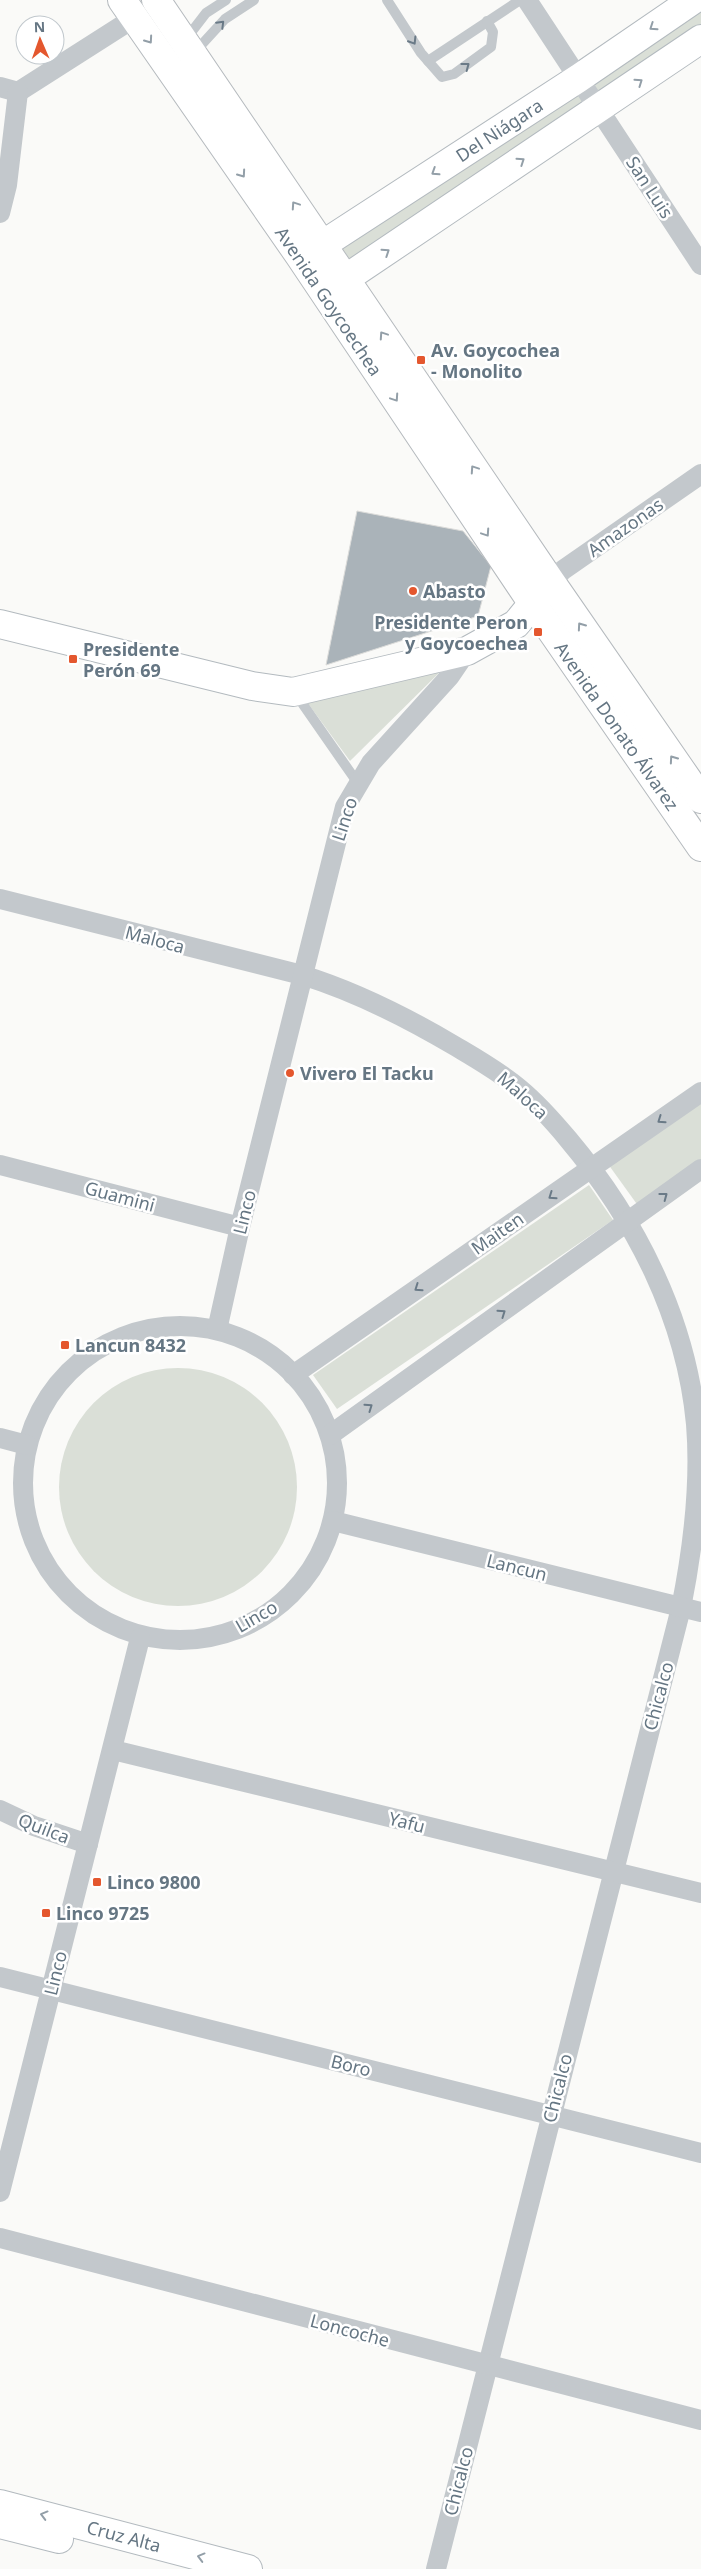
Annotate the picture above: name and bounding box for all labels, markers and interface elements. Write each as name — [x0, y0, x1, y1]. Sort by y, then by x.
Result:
north arrow — [15, 15, 65, 65]
text: N — [34, 17, 46, 36]
one-way arrow — [215, 21, 224, 30]
one-way arrow — [649, 21, 658, 31]
one-way arrow — [143, 34, 152, 44]
one-way arrow — [407, 36, 416, 45]
one-way arrow — [460, 63, 470, 72]
one-way arrow — [633, 79, 643, 88]
street label: Del Niágara — [451, 93, 547, 167]
street label: San Luis — [621, 151, 679, 223]
one-way arrow — [516, 158, 525, 168]
one-way arrow — [431, 165, 440, 175]
one-way arrow — [236, 168, 245, 177]
one-way arrow — [292, 201, 301, 210]
street label: Avenida Goycoechea — [270, 222, 388, 380]
one-way arrow — [380, 249, 390, 258]
one-way arrow — [380, 331, 389, 341]
place label: Av. Goycochea - Monolito — [431, 338, 560, 383]
marker: Av. Goycochea - Monolito — [415, 354, 427, 366]
one-way arrow — [389, 393, 398, 402]
one-way arrow — [471, 466, 480, 475]
street label: Amazonas — [582, 492, 668, 562]
one-way arrow — [480, 528, 489, 537]
place label: Abasto — [423, 579, 486, 603]
marker: Abasto — [407, 585, 419, 597]
place label: Presidente Peron y Goycoechea — [374, 610, 528, 655]
one-way arrow — [578, 622, 587, 632]
marker: Presidente Peron y Goycoechea — [532, 626, 544, 638]
place label: Presidente Perón 69 — [83, 637, 179, 682]
street label: Avenida Donato Álvarez — [550, 637, 684, 815]
marker: Presidente Perón 69 — [67, 653, 79, 665]
one-way arrow — [670, 755, 679, 765]
street label: Linco — [326, 794, 362, 844]
street label: Maloca — [123, 920, 187, 958]
place label: Vivero El Tacku — [300, 1061, 434, 1085]
street label: Maloca — [492, 1066, 554, 1124]
marker: Vivero El Tacku — [284, 1067, 296, 1079]
one-way arrow — [657, 1114, 667, 1123]
street label: Guamini — [82, 1175, 158, 1217]
street label: Linco — [227, 1187, 261, 1237]
one-way arrow — [548, 1190, 557, 1199]
one-way arrow — [658, 1193, 668, 1202]
street label: Maiten — [466, 1206, 528, 1260]
one-way arrow — [414, 1282, 424, 1291]
one-way arrow — [496, 1310, 506, 1319]
place label: Lancun 8432 — [75, 1333, 186, 1357]
marker: Lancun 8432 — [59, 1339, 71, 1351]
one-way arrow — [363, 1404, 373, 1413]
street label: Lancun — [484, 1548, 550, 1586]
street label: Linco — [231, 1594, 281, 1638]
street label: Chicalco — [637, 1659, 679, 1733]
street label: Yafu — [386, 1806, 428, 1838]
street label: Quilca — [15, 1807, 73, 1849]
place label: Linco 9800 — [107, 1870, 201, 1894]
marker: Linco 9800 — [91, 1876, 103, 1888]
place label: Linco 9725 — [56, 1901, 150, 1925]
marker: Linco 9725 — [40, 1907, 52, 1919]
street label: Linco — [38, 1948, 72, 1998]
street label: Boro — [328, 2048, 374, 2082]
street label: Chicalco — [537, 2051, 577, 2125]
street label: Loncoche — [308, 2308, 392, 2352]
street label: Chicalco — [438, 2444, 478, 2518]
one-way arrow — [41, 2511, 49, 2521]
street label: Cruz Alta — [84, 2515, 164, 2557]
one-way arrow — [198, 2552, 206, 2562]

